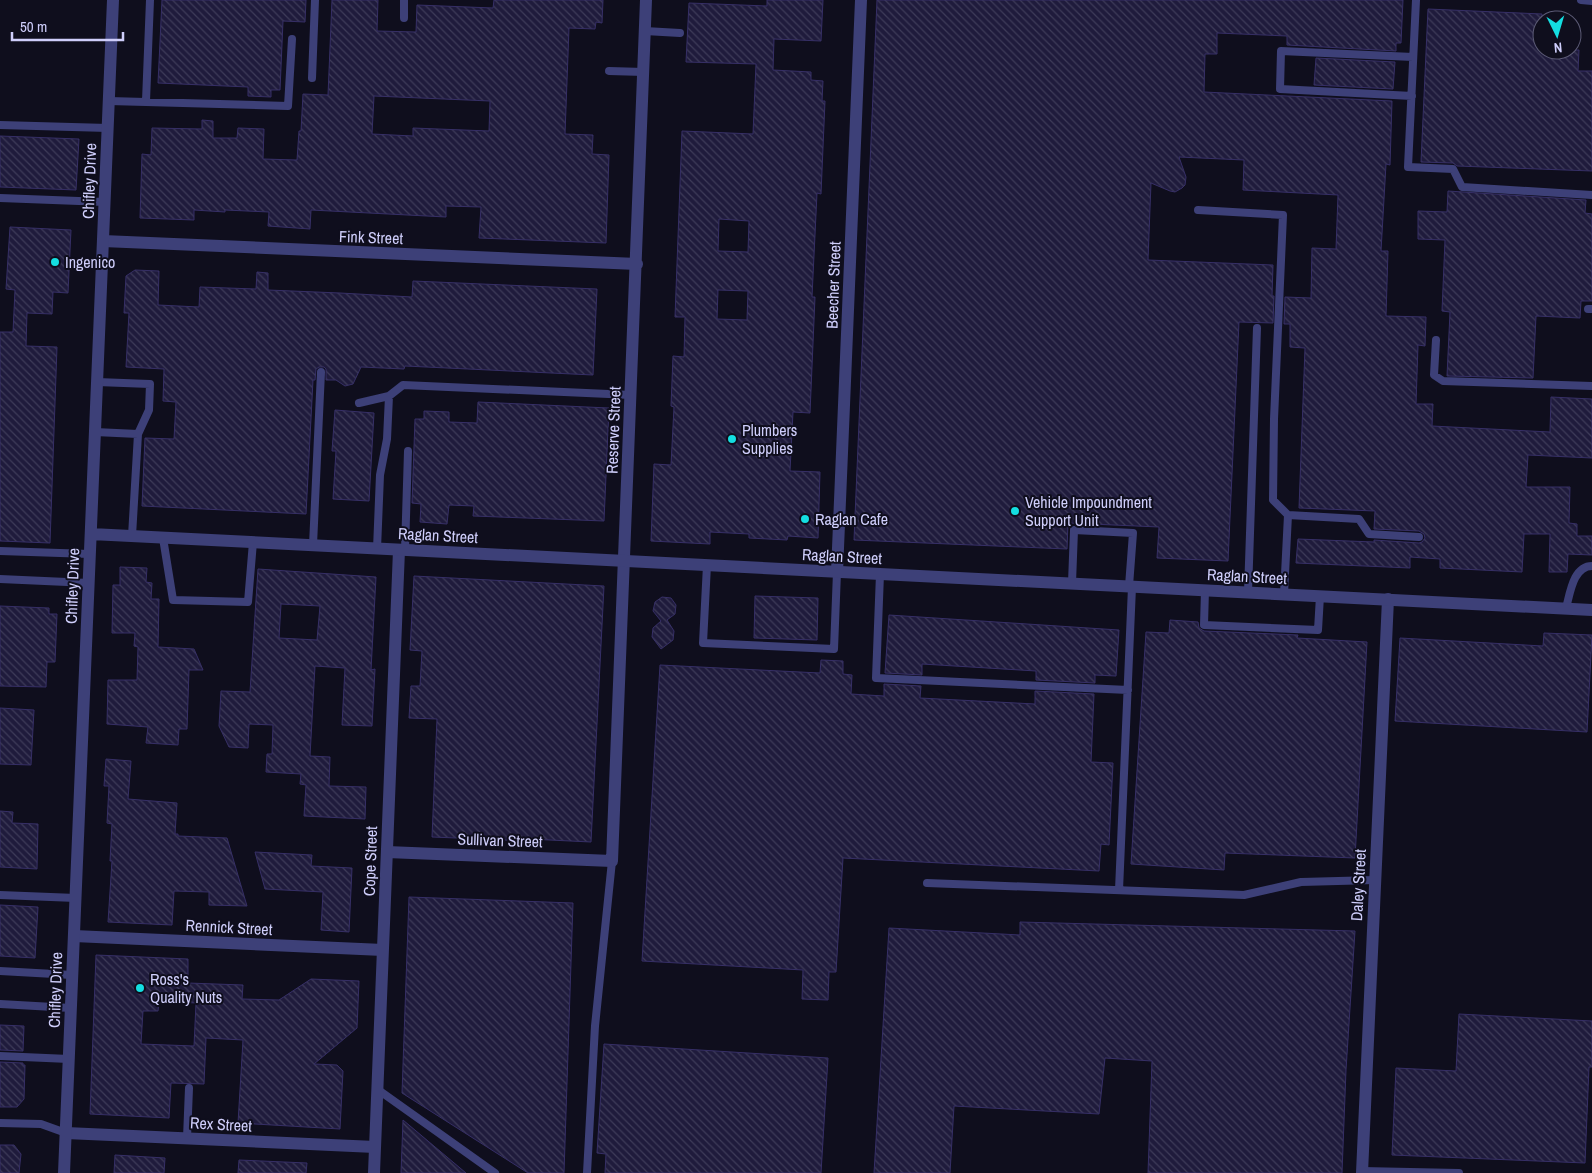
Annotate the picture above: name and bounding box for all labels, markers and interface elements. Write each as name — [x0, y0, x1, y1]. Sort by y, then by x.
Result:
scale bar — [12, 10, 124, 42]
north arrow — [1532, 10, 1582, 60]
text: 50 m — [20, 16, 47, 37]
text: N — [1553, 39, 1563, 57]
street label: Chifley Drive — [77, 143, 101, 219]
street label: Fink Street — [339, 225, 404, 249]
street label: Beecher Street — [820, 241, 846, 329]
place label: Ingenico — [65, 251, 115, 273]
marker: Ingenico — [49, 256, 61, 268]
street label: Reserve Street — [600, 386, 626, 474]
place label: Plumbers Supplies — [742, 419, 797, 459]
marker: Plumbers Supplies — [726, 433, 738, 445]
place label: Vehicle Impoundment Support Unit — [1025, 491, 1152, 531]
marker: Vehicle Impoundment Support Unit — [1009, 505, 1021, 517]
place label: Raglan Cafe — [815, 508, 888, 530]
marker: Raglan Cafe — [799, 513, 811, 525]
street label: Raglan Street — [397, 522, 479, 548]
street label: Raglan Street — [801, 543, 883, 569]
street label: Chifley Drive — [60, 548, 84, 624]
street label: Raglan Street — [1206, 563, 1288, 589]
street label: Cope Street — [358, 825, 382, 896]
street label: Sullivan Street — [457, 828, 543, 852]
street label: Daley Street — [1345, 848, 1371, 922]
street label: Rennick Street — [185, 914, 273, 940]
street label: Chifley Drive — [43, 952, 67, 1028]
place label: Ross's Quality Nuts — [150, 968, 222, 1008]
marker: Ross's Quality Nuts — [134, 982, 146, 994]
street label: Rex Street — [189, 1111, 253, 1137]

